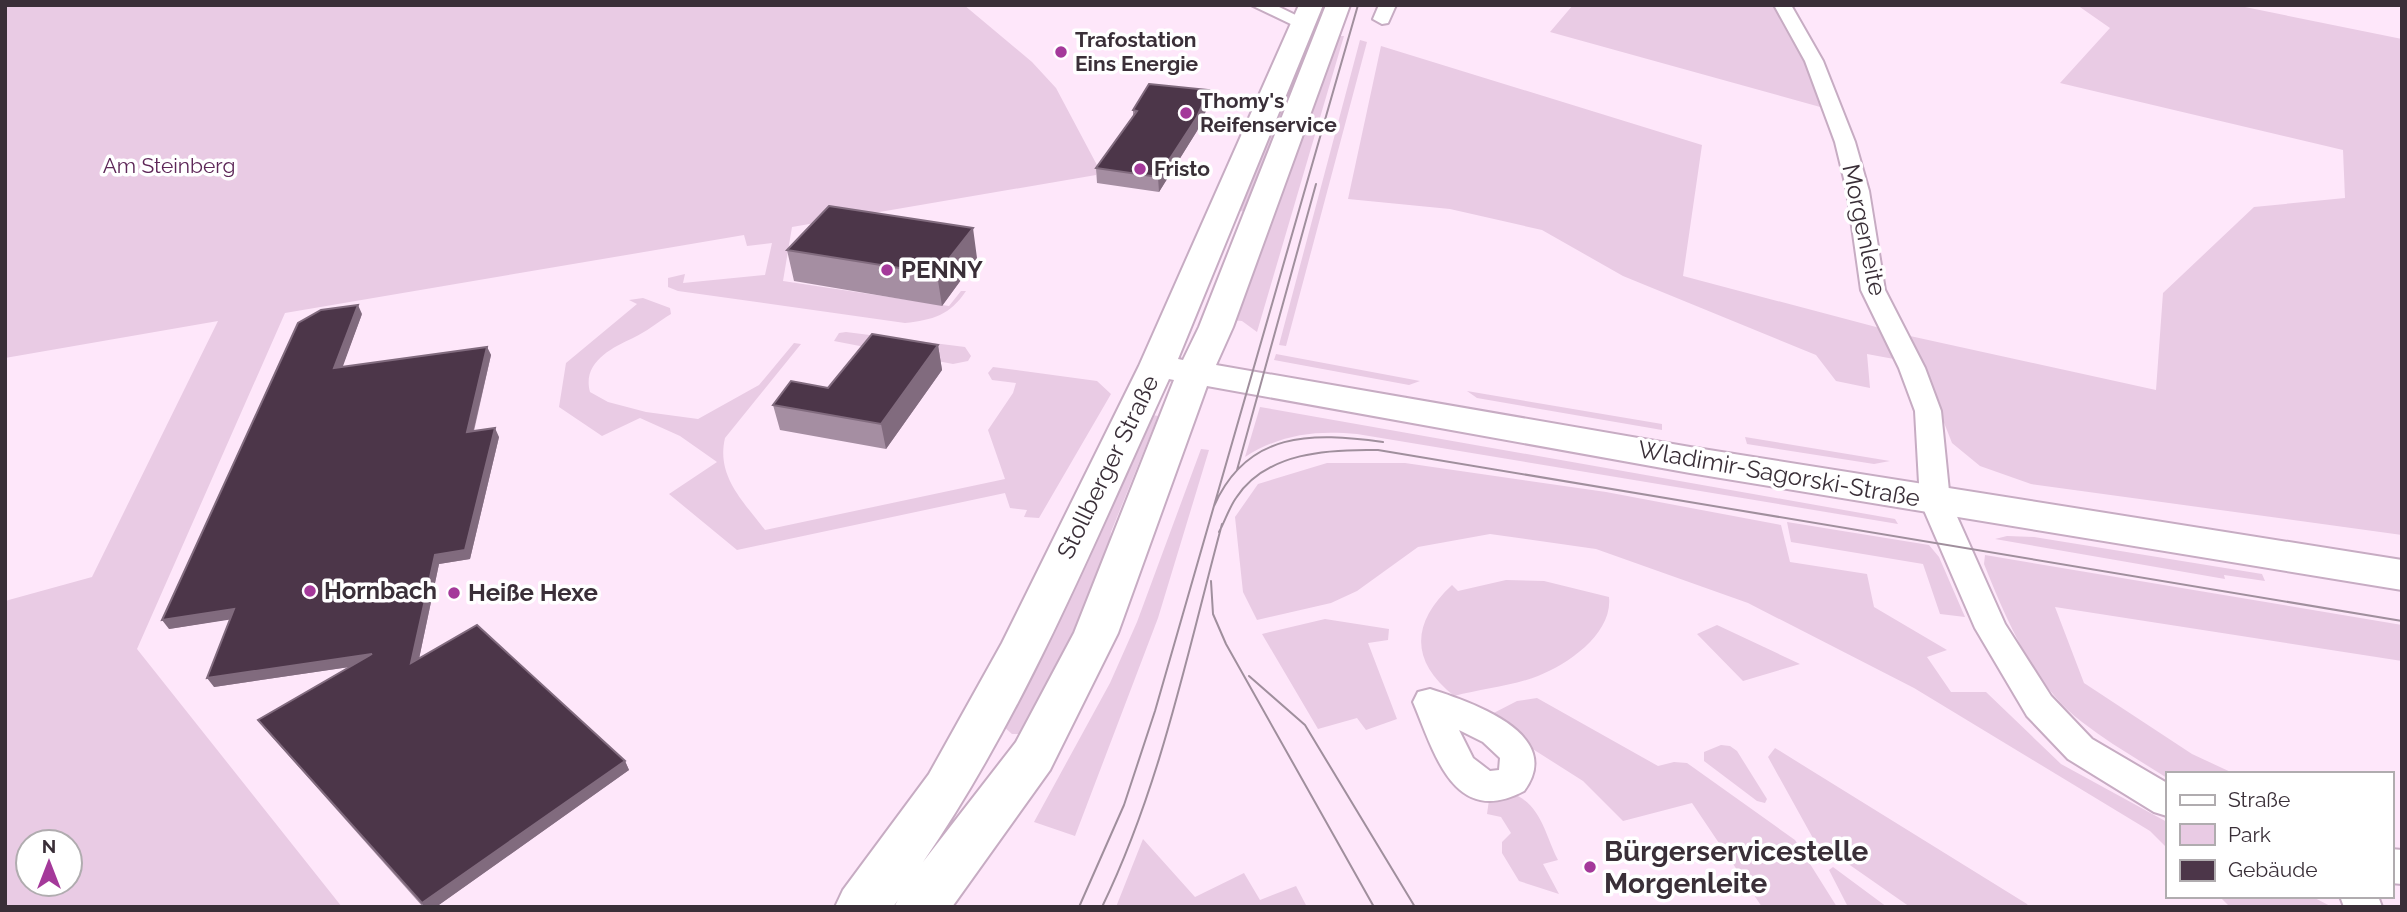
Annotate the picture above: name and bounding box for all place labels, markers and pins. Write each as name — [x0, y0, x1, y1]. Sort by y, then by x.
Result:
place label: Trafostation Eins Energie — [1075, 27, 1199, 76]
marker: Trafostation Eins Energie — [1053, 44, 1069, 60]
place label: Thomy's Reifenservice — [1200, 88, 1337, 137]
marker: Thomy's Reifenservice — [1178, 105, 1194, 121]
place label: Fristo — [1154, 156, 1210, 181]
marker: Fristo — [1132, 161, 1148, 177]
place label: PENNY — [901, 255, 983, 284]
marker: PENNY — [879, 262, 895, 278]
place label: Hornbach — [324, 576, 437, 605]
place label: Heiße Hexe — [468, 578, 598, 607]
marker: Hornbach — [302, 583, 318, 599]
marker: Heiße Hexe — [446, 585, 462, 601]
place label: Bürgerservicestelle Morgenleite — [1604, 835, 1869, 900]
marker: Bürgerservicestelle Morgenleite — [1582, 859, 1598, 875]

